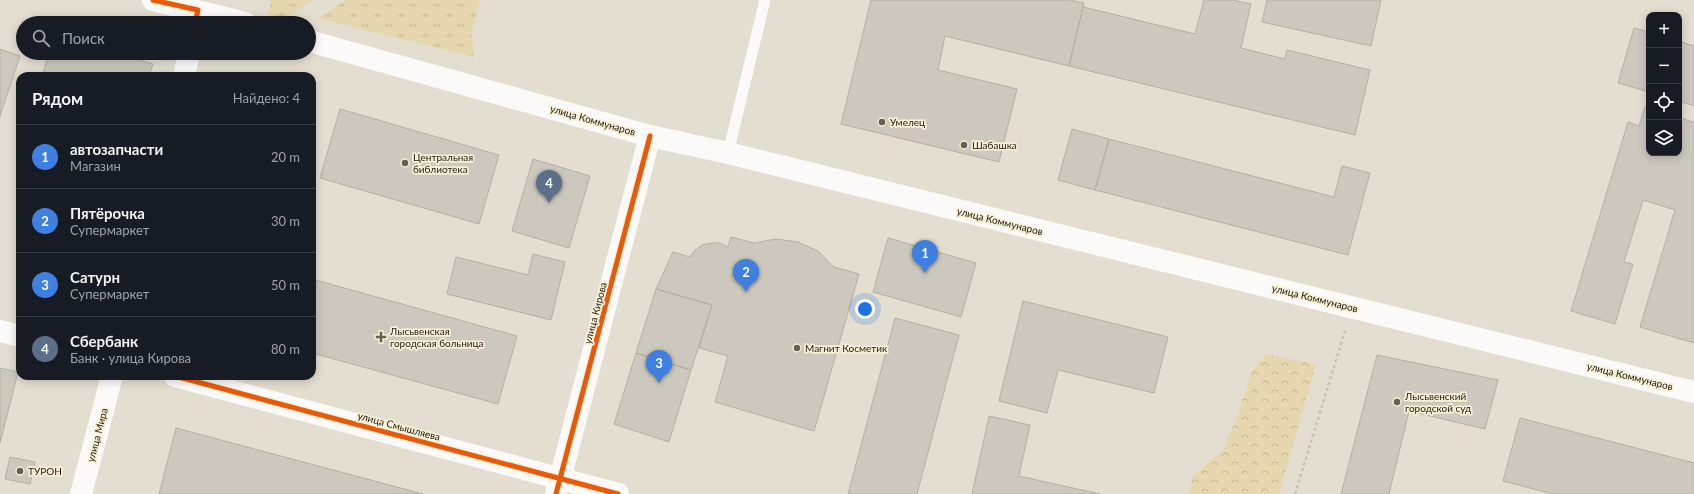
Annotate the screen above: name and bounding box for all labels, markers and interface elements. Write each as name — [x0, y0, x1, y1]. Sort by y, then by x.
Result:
map controls — [1646, 12, 1682, 156]
button: + — [1646, 12, 1682, 48]
search box — [16, 16, 316, 60]
icon: search — [30, 27, 52, 49]
text: Поиск — [62, 29, 105, 47]
button: − — [1646, 48, 1682, 84]
button: locate — [1646, 84, 1682, 120]
text: Рядом — [32, 88, 83, 109]
text: Найдено: 4 — [233, 90, 300, 106]
street label: улица Коммунаров — [549, 102, 637, 138]
place label: Умелец — [890, 116, 925, 128]
marker: Умелец — [877, 117, 887, 127]
button: layers — [1646, 120, 1682, 156]
place label: Шабашка — [972, 139, 1017, 151]
text: автозапчасти — [70, 140, 163, 158]
marker: Шабашка — [959, 140, 969, 150]
text: 1 — [41, 149, 49, 165]
text: 20 m — [271, 149, 300, 165]
place label: Центральная библиотека — [413, 151, 473, 175]
text: Магазин — [70, 158, 121, 174]
marker: Центральная библиотека — [400, 158, 410, 168]
pin: 4 — [536, 170, 562, 203]
text: Пятёрочка — [70, 204, 145, 222]
street label: улица Коммунаров — [956, 205, 1044, 237]
text: 2 — [41, 213, 49, 229]
text: 30 m — [271, 213, 300, 229]
text: Супермаркет — [70, 222, 149, 238]
pin: 1 — [912, 240, 938, 273]
pin: 2 — [733, 259, 759, 292]
text: Сатурн — [70, 268, 120, 286]
text: 3 — [41, 277, 49, 293]
text: 50 m — [271, 277, 300, 293]
street label: улица Кирова — [581, 281, 609, 345]
street label: улица Коммунаров — [1271, 282, 1359, 314]
text: Супермаркет — [70, 286, 149, 302]
your location — [855, 299, 875, 319]
place label: Лысьвенская городская больница — [389, 325, 484, 349]
marker: Лысьвенская городская больница — [375, 331, 387, 343]
text: Сбербанк — [70, 332, 138, 350]
text: 4 — [41, 341, 49, 357]
text: 80 m — [271, 341, 300, 357]
place label: Магнит Косметик — [805, 342, 888, 354]
marker: Магнит Косметик — [792, 343, 802, 353]
text: Банк · улица Кирова — [70, 350, 191, 366]
pin: 3 — [646, 350, 672, 383]
street label: улица Коммунаров — [1586, 360, 1674, 392]
place label: Лысьвенский городской суд — [1404, 390, 1471, 414]
marker: Лысьвенский городской суд — [1392, 397, 1402, 407]
street label: улица Мира — [84, 407, 110, 463]
street label: улица Смышляева — [356, 409, 442, 443]
place label: ТУРОН — [28, 465, 62, 477]
marker: ТУРОН — [15, 466, 25, 476]

